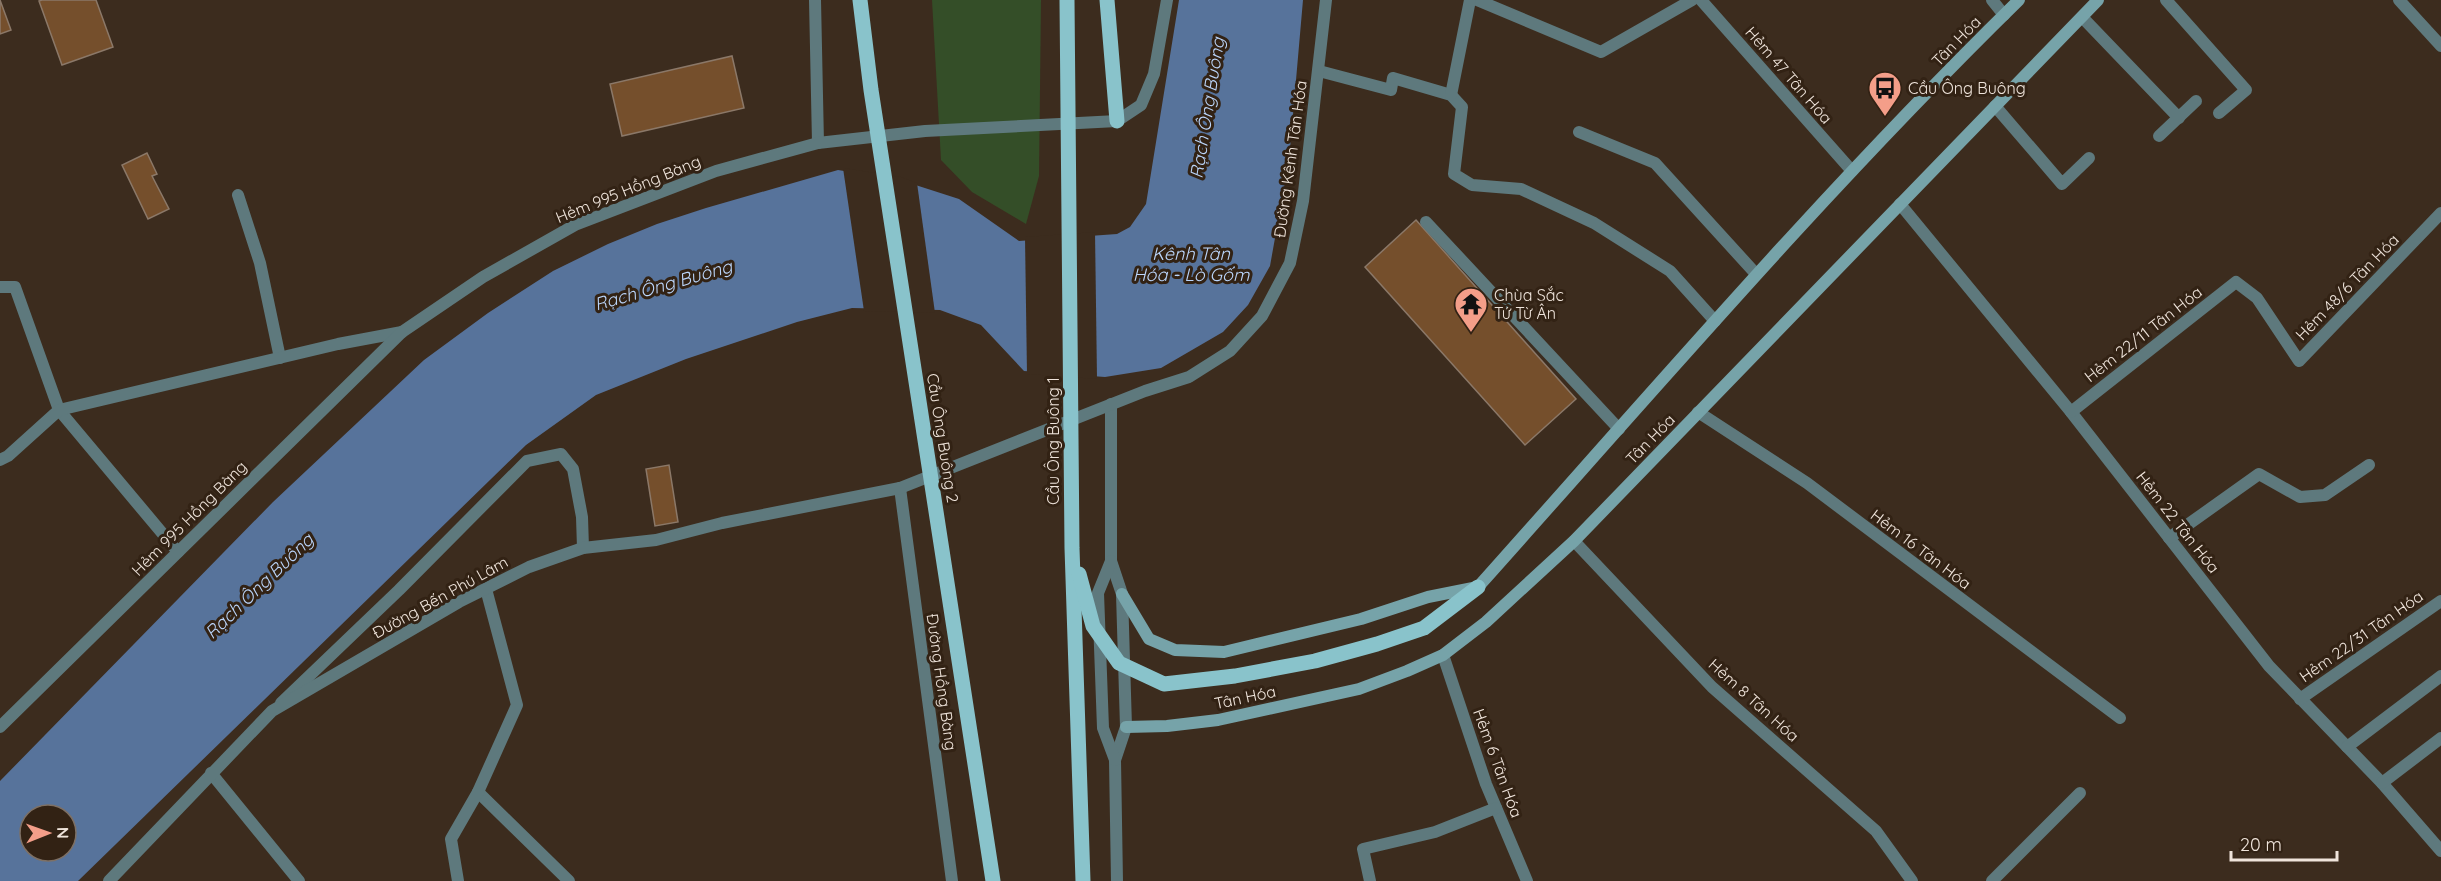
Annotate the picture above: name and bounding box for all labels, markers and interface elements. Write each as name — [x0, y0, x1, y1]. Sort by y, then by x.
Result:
street label: Tân Hóa — [1927, 12, 1985, 70]
street label: Hẻm 47 Tân Hóa — [1741, 22, 1837, 128]
water label: Rạch Ông Buông — [1185, 34, 1230, 180]
bus stop icon: Cầu Ông Buông — [1867, 70, 1903, 117]
place label: Cầu Ông Buông — [1908, 78, 2026, 98]
street label: Đường Kênh Tân Hóa — [1269, 79, 1311, 239]
street label: Hẻm 995 Hồng Bàng — [553, 151, 703, 227]
street label: Hẻm 48/6 Tân Hóa — [2291, 230, 2403, 344]
water label: Kênh Tân Hóa - Lò Gốm — [1133, 242, 1250, 286]
water label: Rạch Ông Buông — [591, 254, 736, 316]
street label: Hẻm 22/11 Tân Hóa — [2080, 282, 2206, 386]
place label: Chùa Sắc Tứ Từ Ân — [1494, 285, 1564, 323]
temple icon: Chùa Sắc Tứ Từ Ân — [1453, 286, 1489, 333]
street label: Cầu Ông Buông 2 — [923, 372, 963, 504]
street label: Cầu Ông Buông 1 — [1043, 377, 1063, 505]
street label: Tân Hóa — [1621, 410, 1679, 468]
street label: Hẻm 995 Hồng Bàng — [127, 456, 251, 580]
street label: Hẻm 22 Tân Hóa — [2132, 467, 2224, 577]
street label: Hẻm 16 Tân Hóa — [1867, 505, 1975, 593]
water label: Rạch Ông Buông — [200, 527, 319, 644]
street label: Đường Bến Phú Lâm — [369, 551, 511, 643]
street label: Hẻm 22/31 Tân Hóa — [2295, 586, 2427, 686]
street label: Đường Hồng Bàng — [922, 612, 962, 752]
street label: Hẻm 8 Tân Hóa — [1705, 654, 1803, 746]
street label: Tân Hóa — [1212, 681, 1278, 713]
street label: Hẻm 6 Tân Hóa — [1469, 706, 1527, 820]
north arrow — [18, 803, 78, 863]
scale bar — [2231, 824, 2338, 862]
text: N — [53, 827, 73, 839]
text: 20 m — [2240, 833, 2282, 856]

